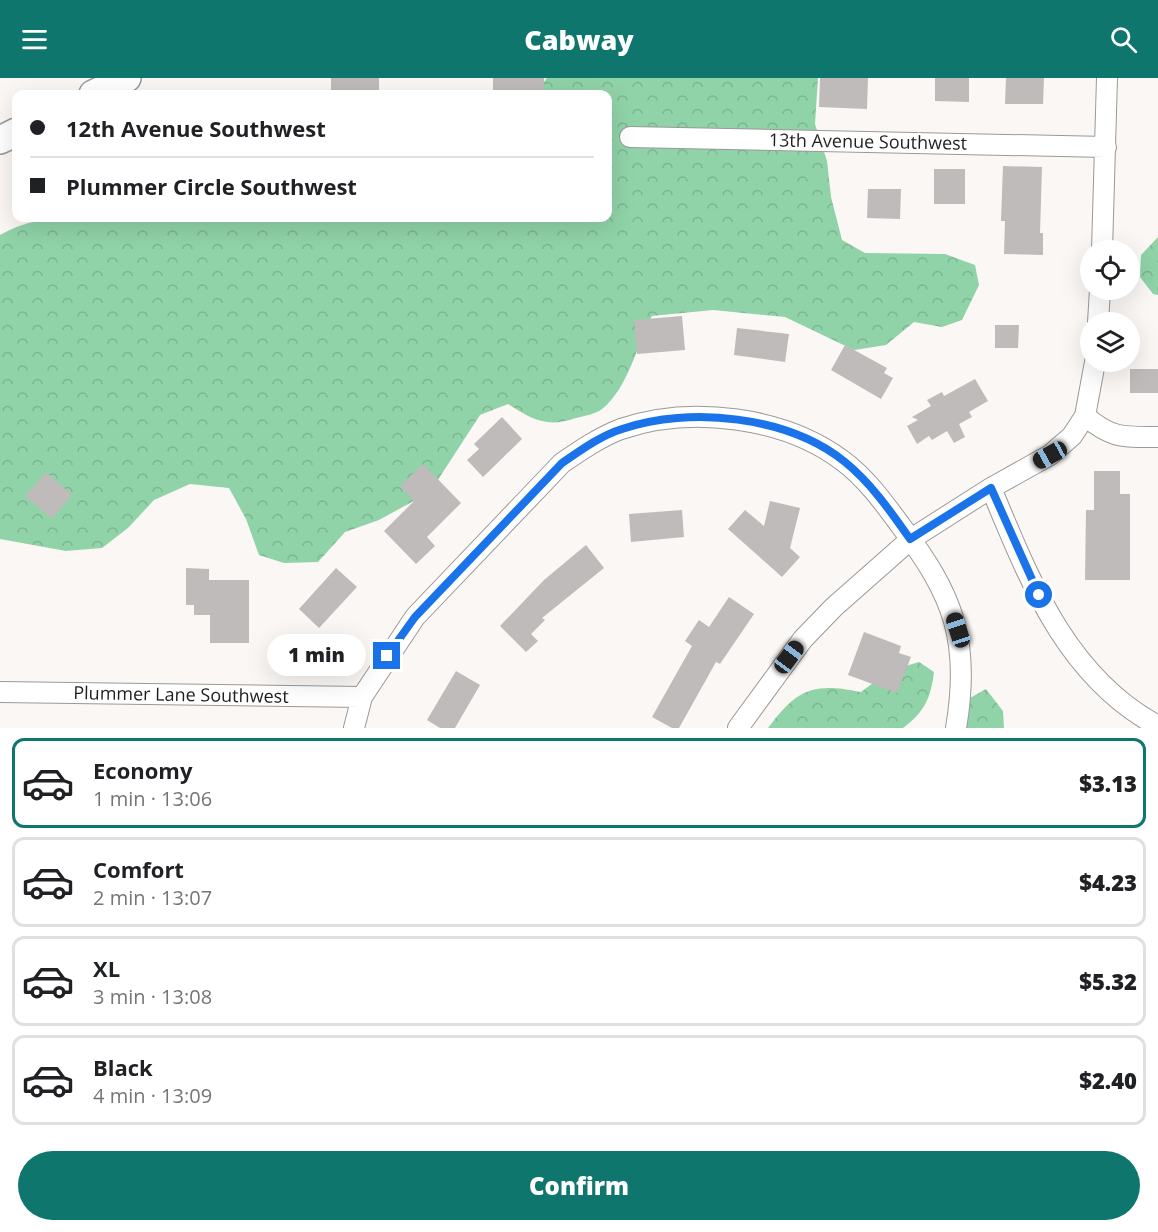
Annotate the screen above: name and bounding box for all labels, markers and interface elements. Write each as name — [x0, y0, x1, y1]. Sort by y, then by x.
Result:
text: Cabway — [524, 21, 634, 58]
icon: menu — [18, 23, 51, 56]
icon: search — [1107, 23, 1140, 56]
text: 12th Avenue Southwest — [66, 113, 326, 143]
street label: 13th Avenue Southwest — [769, 127, 967, 155]
text: Plummer Circle Southwest — [66, 171, 357, 201]
map controls — [1080, 240, 1140, 372]
button: locate — [1080, 240, 1140, 300]
button: layers — [1080, 312, 1140, 372]
car — [1030, 438, 1070, 472]
route start — [1025, 581, 1052, 608]
car — [944, 610, 972, 650]
callout: 1 min — [267, 635, 366, 677]
car — [771, 637, 807, 677]
text: 1 min — [288, 641, 345, 668]
route end — [373, 642, 400, 669]
street label: Plummer Lane Southwest — [73, 680, 289, 708]
text: Economy — [93, 755, 192, 785]
icon: car — [21, 756, 75, 810]
text: $3.13 — [1079, 768, 1137, 798]
text: 1 min · 13:06 — [93, 785, 212, 812]
text: Comfort — [93, 854, 184, 884]
icon: car — [21, 855, 75, 909]
text: $4.23 — [1079, 867, 1137, 897]
text: 2 min · 13:07 — [93, 884, 212, 911]
text: XL — [93, 953, 120, 983]
icon: car — [21, 954, 75, 1008]
text: $5.32 — [1079, 966, 1137, 996]
text: 3 min · 13:08 — [93, 983, 212, 1010]
text: Black — [93, 1052, 153, 1082]
icon: car — [21, 1053, 75, 1107]
text: $2.40 — [1079, 1065, 1137, 1095]
text: 4 min · 13:09 — [93, 1082, 212, 1109]
button: Confirm — [18, 1151, 1140, 1220]

